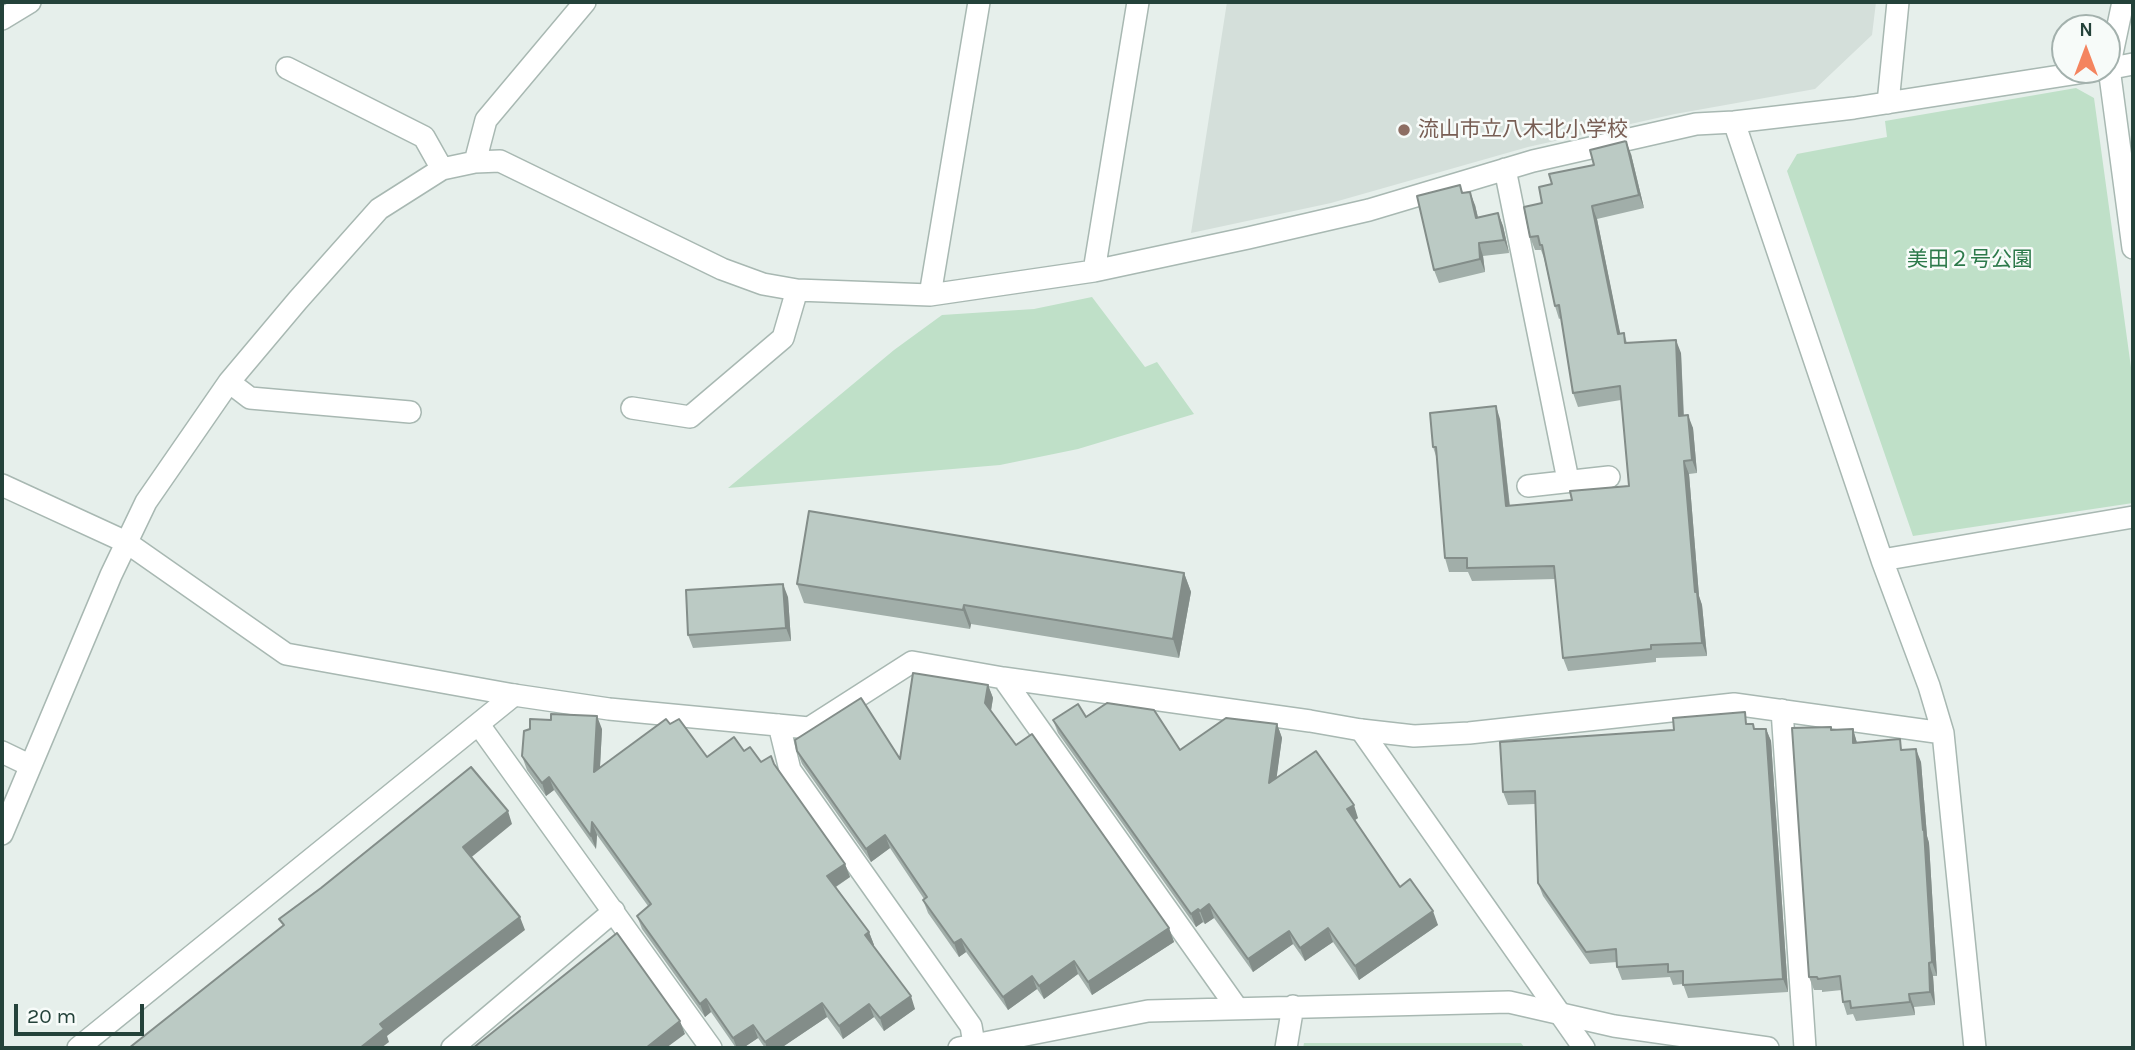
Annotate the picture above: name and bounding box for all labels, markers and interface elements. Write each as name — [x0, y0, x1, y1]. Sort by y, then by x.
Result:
north arrow — [2051, 14, 2121, 84]
text: N — [2079, 19, 2093, 41]
place label: 流山市立八木北小学校 — [1418, 117, 1628, 143]
marker: 流山市立八木北小学校 — [1396, 122, 1412, 138]
park label: 美田２号公園 — [1907, 247, 2033, 273]
scale bar — [18, 990, 147, 1034]
text: 20 m — [27, 1004, 76, 1028]

